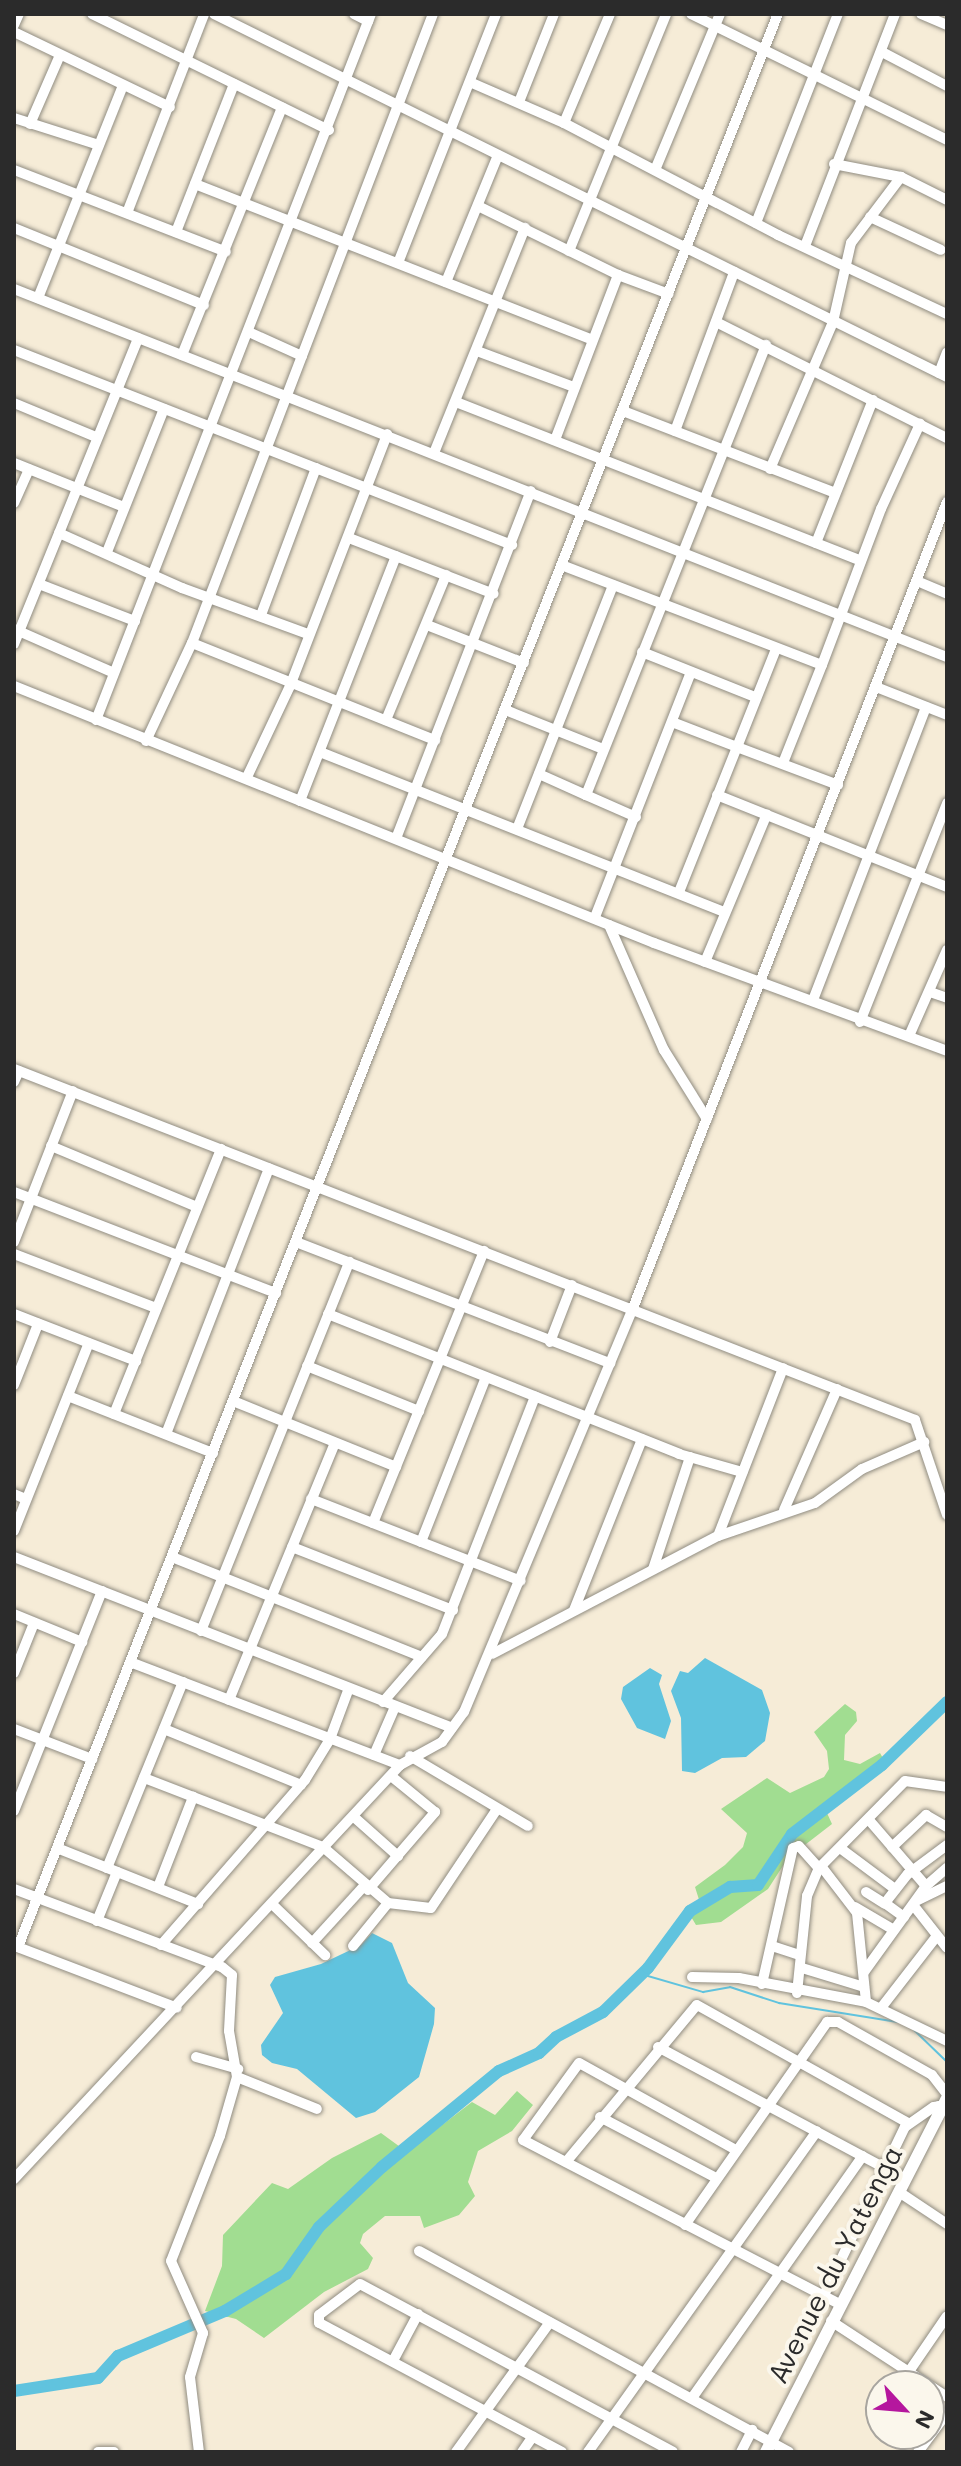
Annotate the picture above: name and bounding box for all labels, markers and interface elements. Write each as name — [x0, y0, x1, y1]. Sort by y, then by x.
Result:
street label: Avenue du Yatenga — [759, 2139, 909, 2389]
north arrow — [865, 2370, 945, 2450]
text: N — [909, 2406, 942, 2434]

